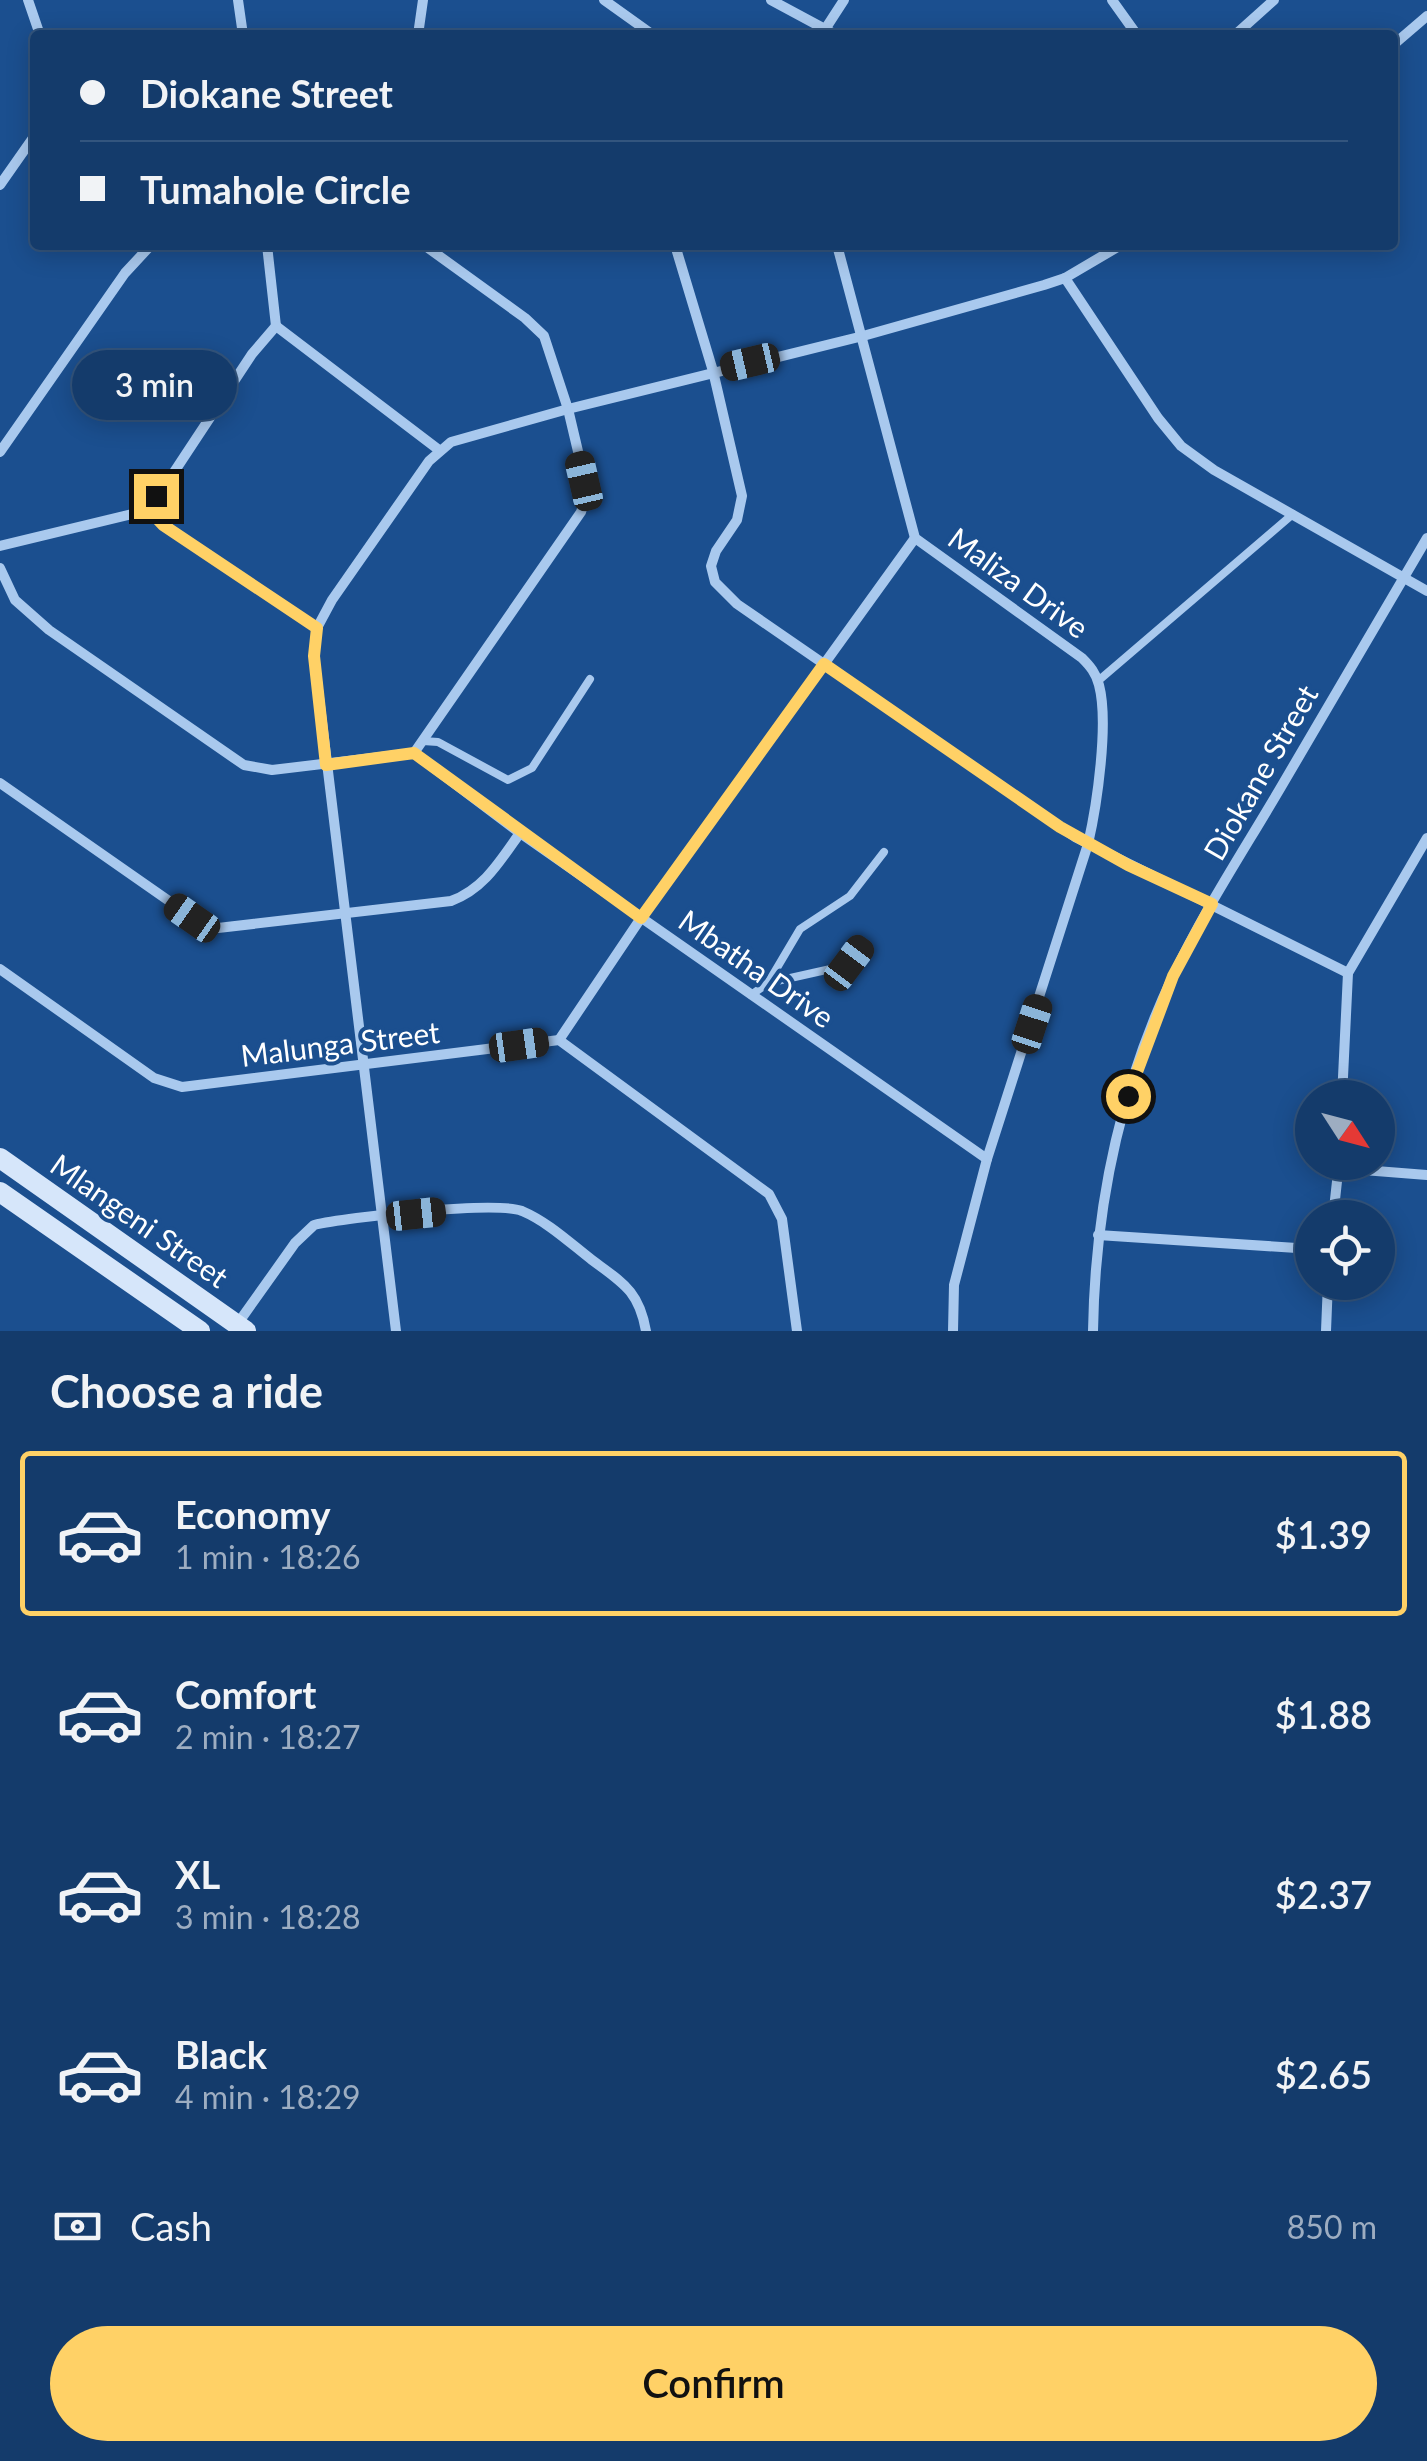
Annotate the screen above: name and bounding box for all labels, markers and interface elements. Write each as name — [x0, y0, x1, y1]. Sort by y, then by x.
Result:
text: Diokane Street — [140, 70, 393, 116]
text: Tumahole Circle — [140, 166, 411, 212]
car — [717, 341, 783, 383]
callout: 3 min — [74, 351, 238, 421]
text: 3 min — [115, 365, 194, 404]
car — [563, 448, 605, 514]
route end — [134, 474, 179, 519]
street label: Maliza Drive — [942, 519, 1096, 645]
street label: Diokane Street — [1195, 678, 1325, 866]
car — [159, 889, 225, 947]
street label: Mbatha Drive — [673, 901, 841, 1035]
car — [819, 930, 879, 996]
car — [1008, 991, 1056, 1057]
street label: Malunga Street — [239, 1013, 442, 1073]
car — [487, 1026, 551, 1064]
route start — [1106, 1074, 1151, 1119]
north arrow — [1295, 1080, 1395, 1180]
map controls — [1295, 1080, 1395, 1300]
street label: Mlangeni Street — [44, 1146, 236, 1295]
car — [385, 1196, 447, 1232]
button: locate — [1295, 1200, 1395, 1300]
text: Choose a ride — [50, 1364, 323, 1418]
icon: car — [55, 1489, 145, 1579]
text: Economy — [175, 1491, 330, 1537]
text: $1.39 — [1275, 1511, 1372, 1557]
text: 1 min · 18:26 — [175, 1537, 361, 1576]
icon: car — [55, 1669, 145, 1759]
text: Comfort — [175, 1671, 316, 1717]
text: $1.88 — [1275, 1691, 1372, 1737]
text: 2 min · 18:27 — [175, 1717, 361, 1756]
icon: car — [55, 1849, 145, 1939]
text: XL — [175, 1851, 220, 1897]
text: $2.37 — [1275, 1871, 1372, 1917]
text: 3 min · 18:28 — [175, 1897, 361, 1936]
icon: car — [55, 2029, 145, 2119]
text: Black — [175, 2031, 267, 2077]
text: $2.65 — [1275, 2051, 1372, 2097]
text: 4 min · 18:29 — [175, 2077, 361, 2116]
icon: cash — [50, 2199, 105, 2254]
text: Cash — [130, 2203, 212, 2249]
text: 850 m — [1287, 2207, 1377, 2246]
button: Confirm — [50, 2326, 1377, 2441]

